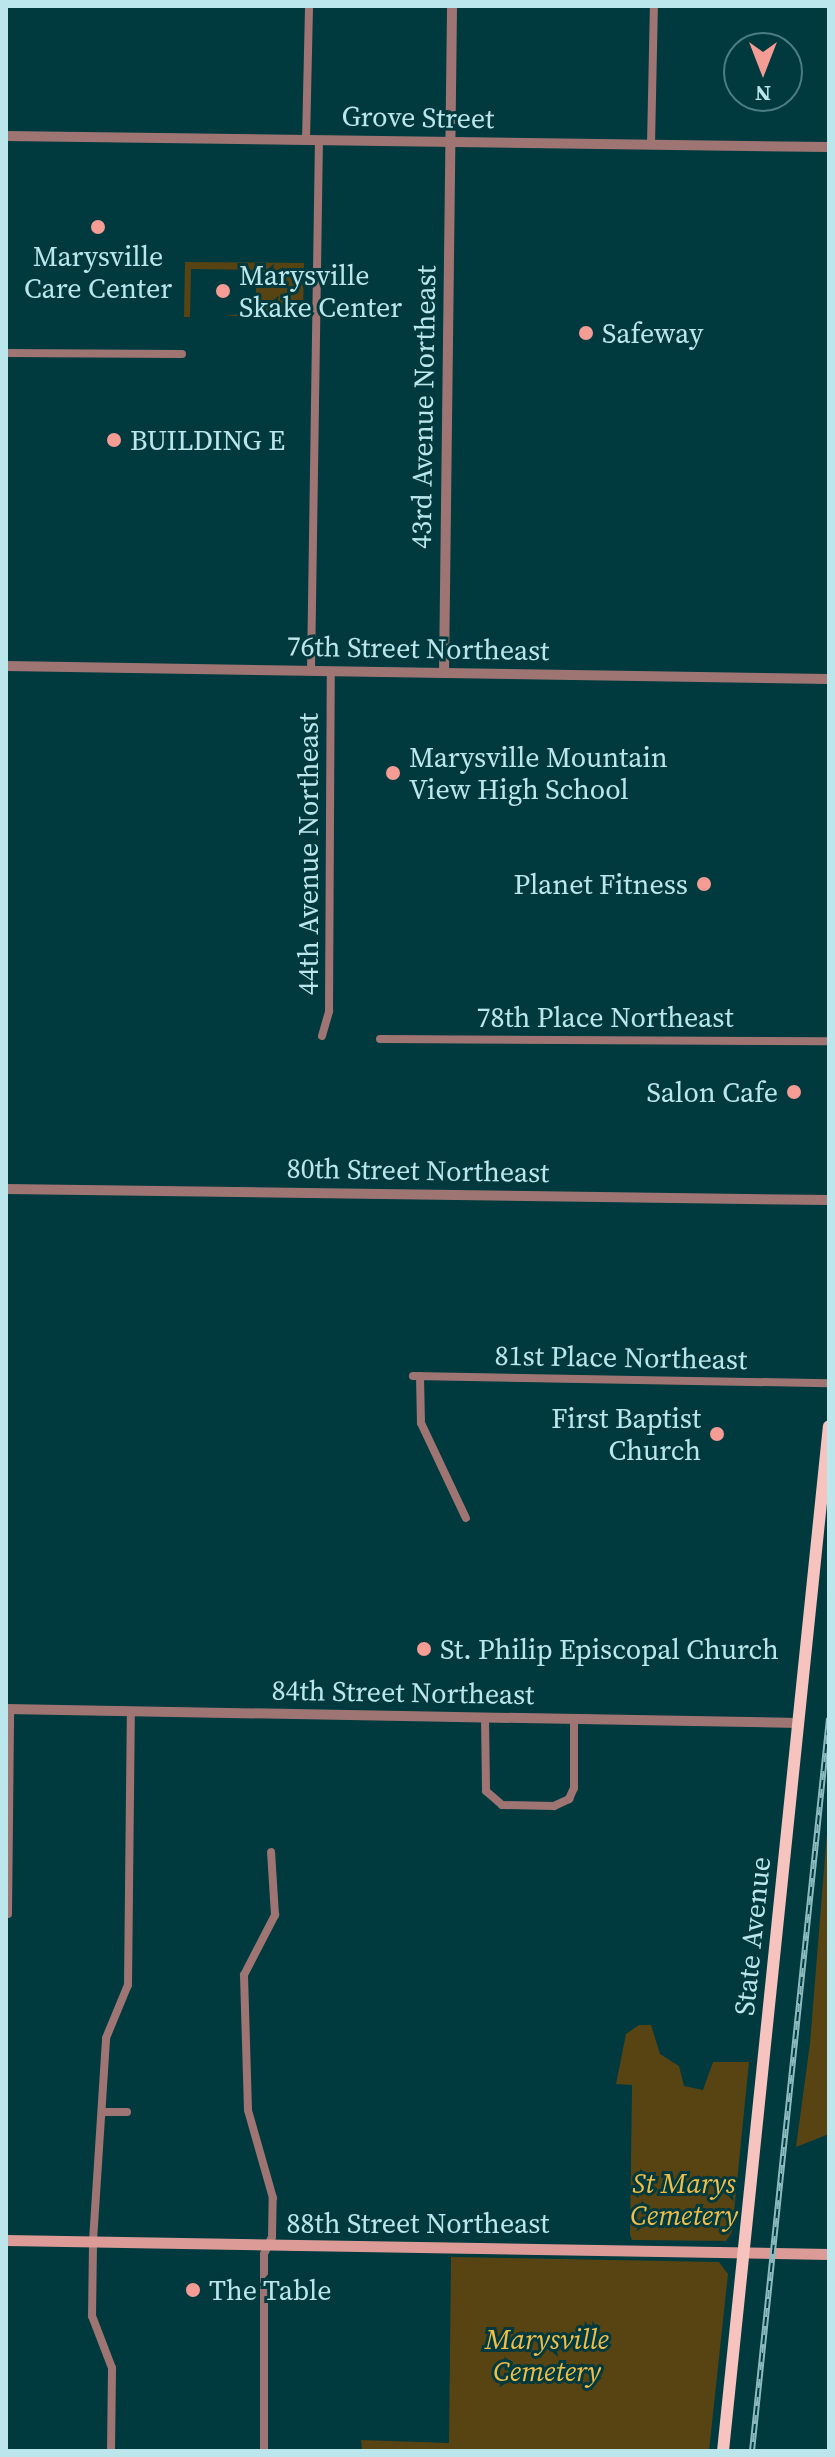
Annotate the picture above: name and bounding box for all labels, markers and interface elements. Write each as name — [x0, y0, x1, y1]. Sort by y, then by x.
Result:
north arrow — [723, 32, 803, 112]
text: N — [755, 79, 771, 109]
street label: Grove Street — [341, 99, 495, 135]
marker: Marysville Care Center — [89, 218, 107, 236]
place label: Marysville Care Center — [24, 239, 172, 305]
place label: Marysville Skake Center — [239, 258, 402, 324]
street label: 43rd Avenue Northeast — [404, 265, 442, 549]
marker: Marysville Skake Center — [214, 282, 232, 300]
place label: Safeway — [602, 316, 703, 350]
marker: Safeway — [577, 324, 595, 342]
place label: BUILDING E — [130, 423, 285, 457]
marker: BUILDING E — [105, 431, 123, 449]
street label: 76th Street Northeast — [286, 629, 550, 667]
street label: 44th Avenue Northeast — [291, 713, 325, 995]
place label: Marysville Mountain View High School — [409, 740, 668, 806]
marker: Marysville Mountain View High School — [384, 764, 402, 782]
place label: Planet Fitness — [514, 867, 688, 901]
marker: Planet Fitness — [695, 875, 713, 893]
street label: 78th Place Northeast — [476, 1000, 734, 1034]
place label: Salon Cafe — [647, 1075, 778, 1109]
marker: Salon Cafe — [785, 1083, 803, 1101]
street label: 80th Street Northeast — [286, 1151, 550, 1189]
street label: 81st Place Northeast — [494, 1338, 748, 1376]
place label: First Baptist Church — [551, 1401, 701, 1467]
marker: First Baptist Church — [708, 1425, 726, 1443]
place label: St. Philip Episcopal Church — [440, 1632, 779, 1666]
marker: St. Philip Episcopal Church — [415, 1640, 433, 1658]
street label: 84th Street Northeast — [271, 1673, 535, 1711]
street label: State Avenue — [727, 1855, 777, 2017]
park label: St Marys Cemetery — [630, 2166, 738, 2232]
street label: 88th Street Northeast — [287, 2206, 549, 2240]
place label: The Table — [209, 2273, 332, 2307]
marker: The Table — [184, 2281, 202, 2299]
park label: Marysville Cemetery — [485, 2322, 609, 2388]

